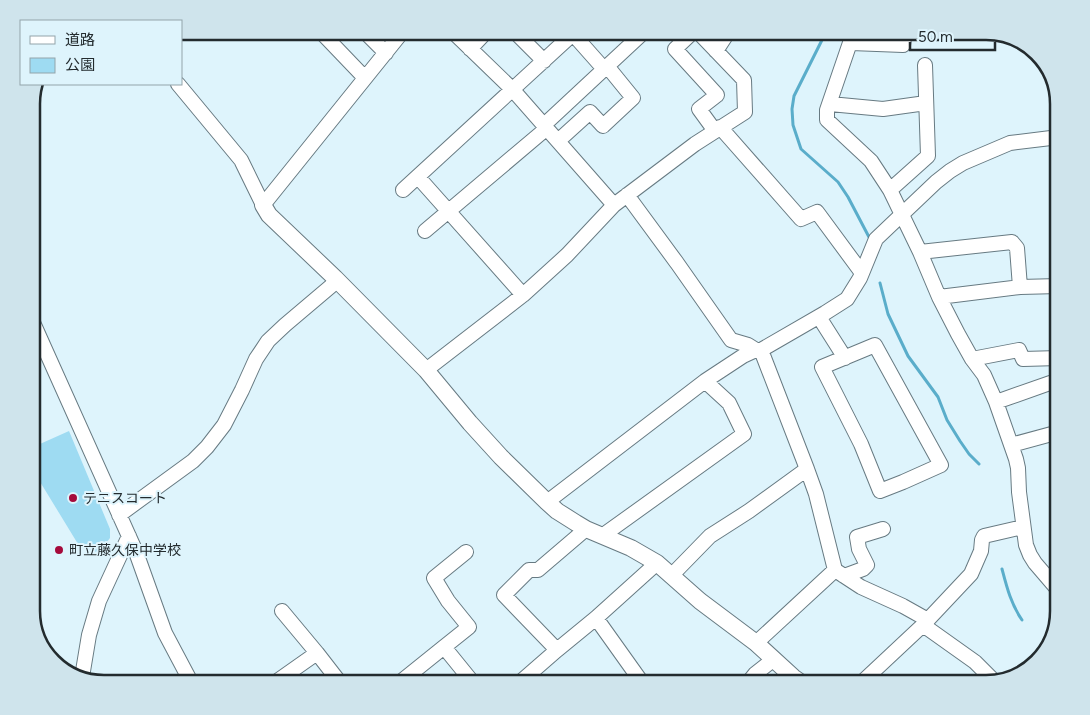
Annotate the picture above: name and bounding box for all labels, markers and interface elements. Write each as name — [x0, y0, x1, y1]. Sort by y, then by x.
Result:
legend — [20, 20, 182, 85]
scale bar — [910, 20, 995, 52]
text: 50 m — [918, 28, 953, 46]
text: 道路 — [65, 31, 95, 49]
text: 公園 — [65, 56, 95, 74]
place label: テニスコート — [83, 490, 167, 507]
marker: テニスコート — [67, 492, 79, 504]
place label: 町立藤久保中学校 — [69, 542, 181, 559]
marker: 町立藤久保中学校 — [53, 544, 65, 556]

